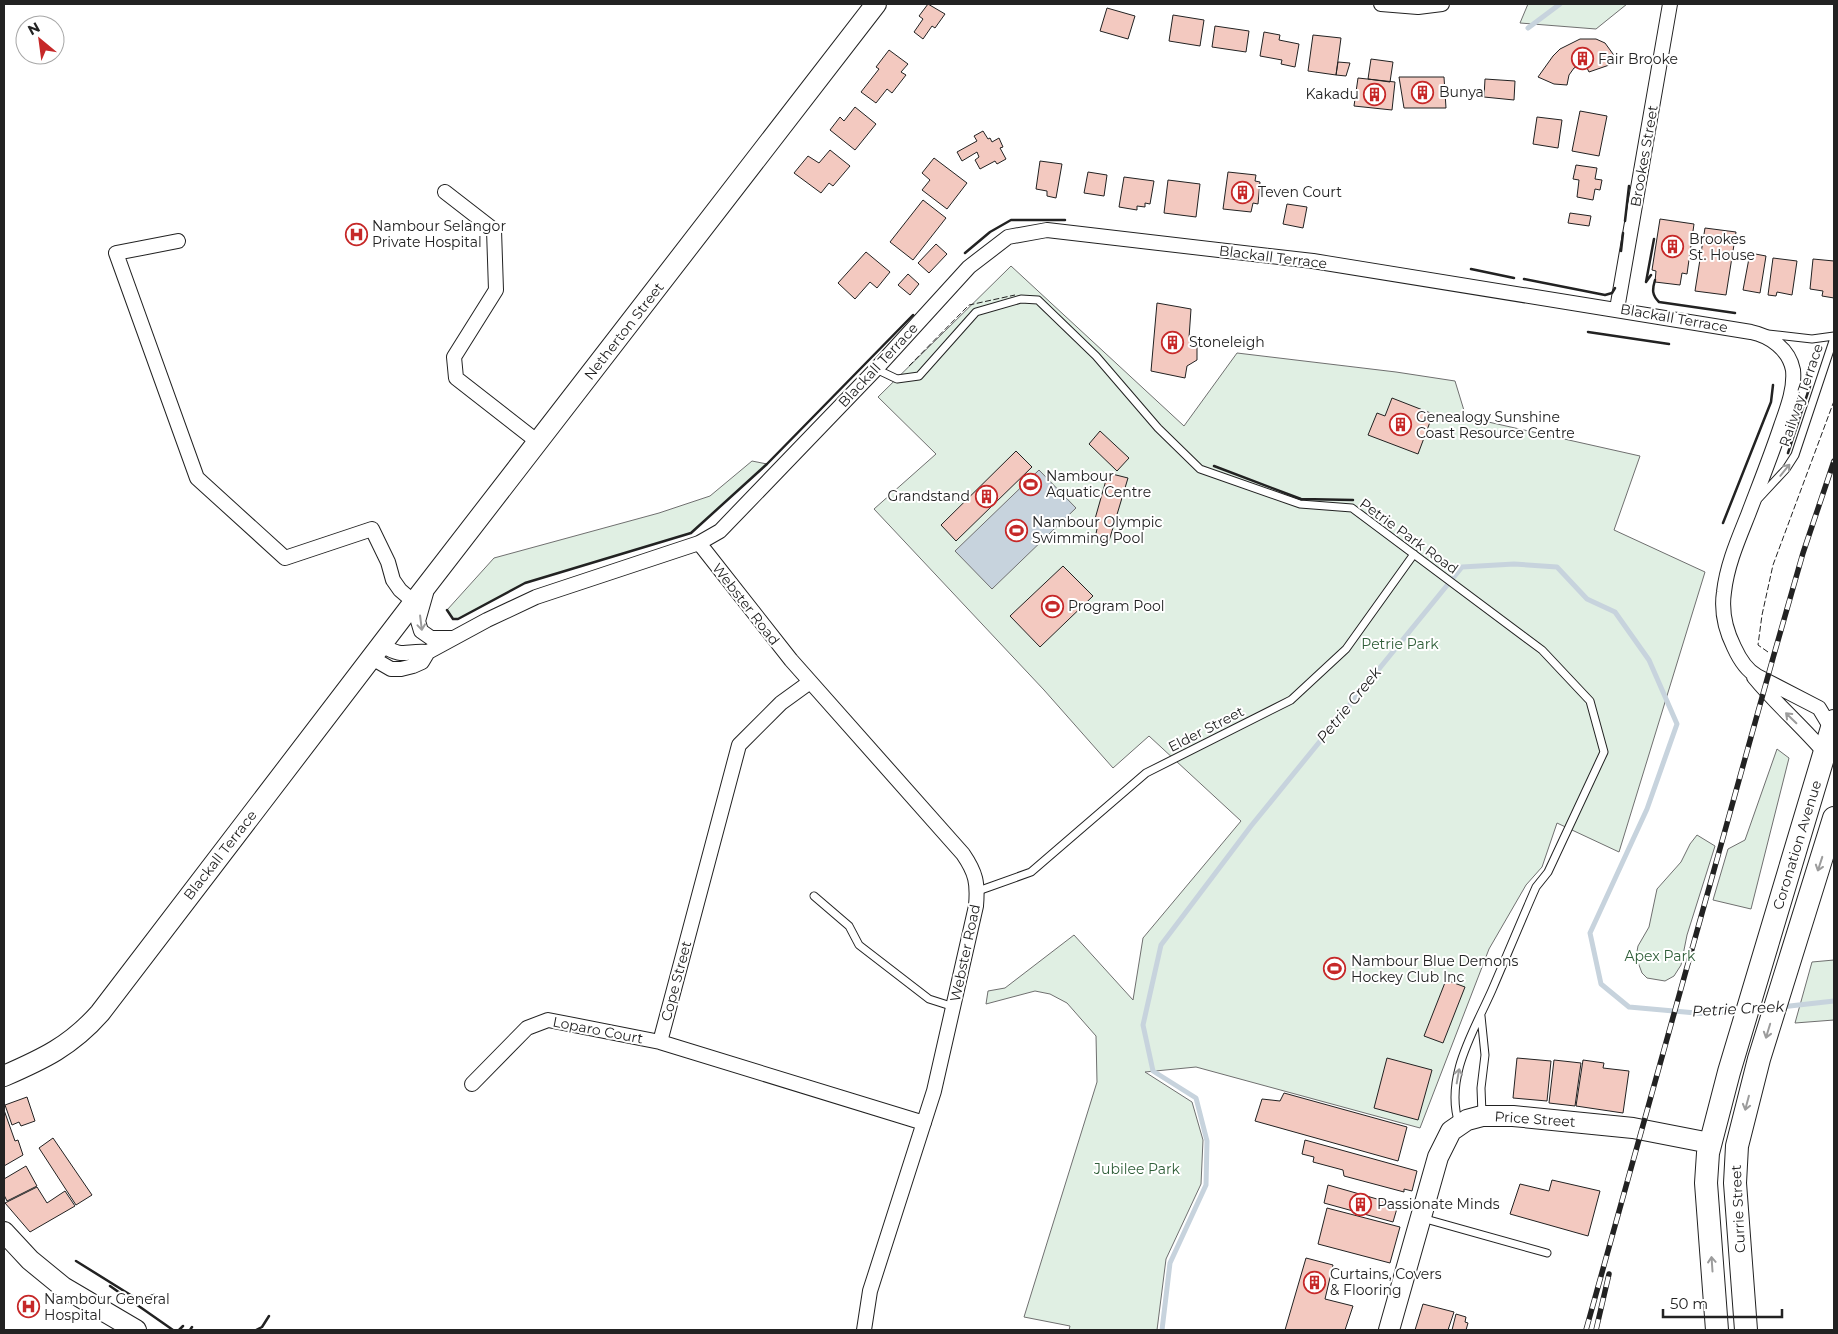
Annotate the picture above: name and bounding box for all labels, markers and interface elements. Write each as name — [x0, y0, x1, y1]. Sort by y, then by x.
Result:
north arrow — [15, 15, 65, 65]
text: N — [24, 18, 43, 39]
building icon: Fair Brooke — [1570, 47, 1594, 71]
place label: Fair Brooke — [1598, 50, 1678, 68]
building icon: Bunya — [1411, 80, 1435, 104]
building icon: Kakadu — [1363, 82, 1387, 106]
place label: Bunya — [1439, 83, 1484, 101]
place label: Kakadu — [1306, 85, 1359, 103]
street label: Brookes Street — [1626, 103, 1662, 208]
building icon: Teven Court — [1230, 180, 1254, 204]
place label: Teven Court — [1258, 183, 1342, 201]
place label: Nambour Selangor Private Hospital — [372, 217, 506, 251]
hospital icon: Nambour Selangor Private Hospital — [344, 222, 368, 246]
place label: Brookes St. House — [1689, 230, 1755, 264]
building icon: Brookes St. House — [1661, 235, 1685, 259]
street label: Blackall Terrace — [1218, 241, 1328, 273]
street label: Netherton Street — [580, 278, 668, 383]
street label: Blackall Terrace — [1619, 300, 1729, 336]
street label: Blackall Terrace — [834, 319, 922, 411]
building icon: Stoneleigh — [1161, 330, 1185, 354]
place label: Stoneleigh — [1189, 333, 1265, 351]
street label: Railway Terrace — [1775, 341, 1827, 449]
place label: Genealogy Sunshine Coast Resource Centre — [1416, 408, 1575, 442]
building icon: Genealogy Sunshine Coast Resource Centre — [1388, 413, 1412, 437]
one-way arrow — [1780, 463, 1791, 476]
place label: Nambour Aquatic Centre — [1046, 467, 1151, 501]
sports icon: Nambour Aquatic Centre — [1018, 472, 1042, 496]
building icon: Grandstand — [974, 484, 998, 508]
place label: Grandstand — [887, 487, 970, 505]
street label: Petrie Park Road — [1356, 494, 1462, 578]
place label: Nambour Olympic Swimming Pool — [1032, 513, 1163, 547]
sports icon: Nambour Olympic Swimming Pool — [1004, 518, 1028, 542]
street label: Webster Road — [708, 559, 784, 649]
sports icon: Program Pool — [1040, 594, 1064, 618]
place label: Program Pool — [1068, 597, 1165, 615]
one-way arrow — [416, 615, 426, 631]
park label: Petrie Park — [1361, 635, 1439, 653]
water label: Petrie Creek — [1312, 662, 1386, 747]
street label: Elder Street — [1165, 702, 1247, 756]
one-way arrow — [1785, 712, 1797, 724]
street label: Coronation Avenue — [1769, 778, 1825, 912]
street label: Blackall Terrace — [179, 807, 261, 903]
one-way arrow — [1814, 856, 1824, 872]
street label: Webster Road — [946, 903, 984, 1003]
street label: Cope Street — [657, 939, 695, 1023]
park label: Apex Park — [1625, 947, 1696, 965]
place label: Nambour Blue Demons Hockey Club Inc — [1351, 952, 1518, 986]
sports icon: Nambour Blue Demons Hockey Club Inc — [1323, 957, 1347, 981]
water label: Petrie Creek — [1691, 997, 1786, 1020]
street label: Loparo Court — [551, 1012, 645, 1048]
one-way arrow — [1762, 1022, 1772, 1038]
one-way arrow — [1454, 1069, 1464, 1085]
one-way arrow — [1742, 1094, 1752, 1110]
street label: Price Street — [1494, 1107, 1576, 1131]
park label: Jubilee Park — [1093, 1160, 1181, 1178]
street label: Currie Street — [1727, 1164, 1749, 1254]
building icon: Passionate Minds — [1349, 1192, 1373, 1216]
place label: Passionate Minds — [1377, 1195, 1500, 1213]
one-way arrow — [1708, 1256, 1717, 1272]
place label: Curtains, Covers & Flooring — [1330, 1265, 1442, 1299]
building icon: Curtains, Covers & Flooring — [1302, 1270, 1326, 1294]
scale bar — [1663, 1286, 1782, 1318]
place label: Nambour General Hospital — [44, 1290, 170, 1324]
text: 50 m — [1670, 1294, 1708, 1313]
hospital icon: Nambour General Hospital — [16, 1295, 40, 1319]

